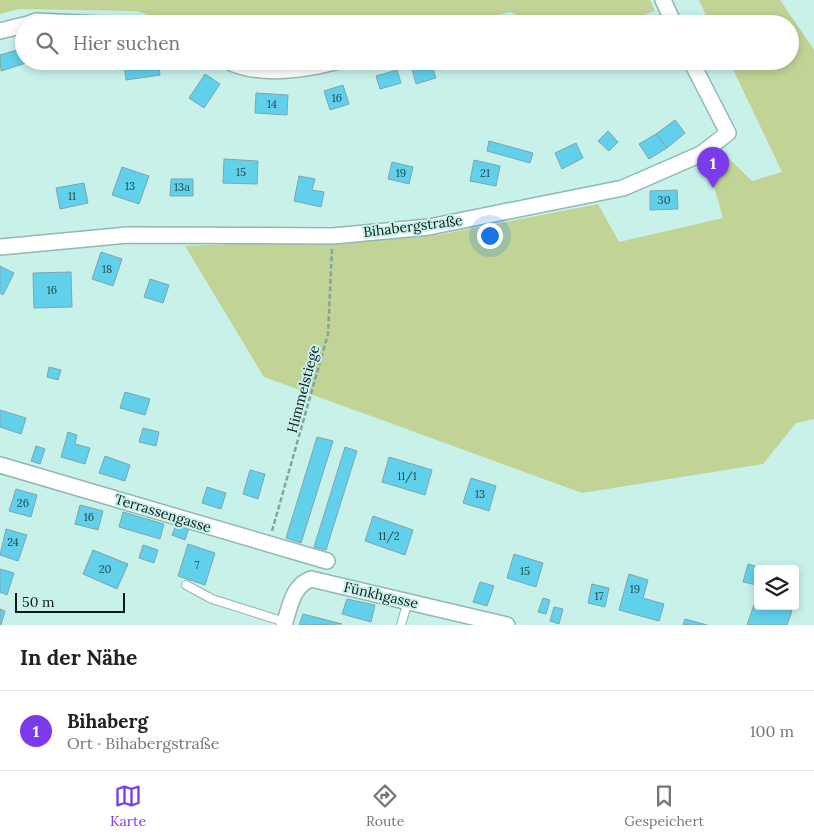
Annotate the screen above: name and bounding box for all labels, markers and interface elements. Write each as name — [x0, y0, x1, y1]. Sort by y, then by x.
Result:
search box — [15, 15, 799, 70]
icon: search — [33, 29, 61, 57]
text: Hier suchen — [73, 31, 180, 55]
house number: 16 — [332, 91, 342, 105]
house number: 14 — [267, 97, 277, 111]
pin: 1 — [697, 147, 729, 188]
house number: 15 — [236, 165, 246, 179]
house number: 19 — [396, 166, 406, 180]
house number: 21 — [480, 166, 490, 180]
house number: 13 — [125, 179, 135, 193]
house number: 13a — [174, 180, 190, 194]
house number: 11 — [68, 189, 76, 203]
house number: 30 — [658, 193, 671, 207]
street label: Bihabergstraße — [362, 211, 464, 241]
your location — [477, 223, 503, 249]
house number: 18 — [102, 262, 112, 276]
house number: 16 — [47, 283, 57, 297]
street label: Himmelstiege — [283, 343, 323, 435]
house number: 11/1 — [397, 469, 417, 484]
house number: 13 — [475, 487, 485, 501]
street label: Terrassengasse — [113, 490, 214, 536]
house number: 26 — [17, 496, 29, 510]
house number: 16 — [84, 510, 94, 524]
house number: 11/2 — [378, 529, 400, 544]
house number: 24 — [7, 535, 19, 549]
house number: 7 — [194, 558, 200, 572]
house number: 20 — [99, 562, 112, 576]
house number: 15 — [520, 564, 530, 578]
map controls — [754, 565, 799, 610]
button: layers — [754, 565, 799, 610]
street label: Fünkhgasse — [342, 578, 420, 612]
house number: 19 — [630, 582, 640, 596]
house number: 17 — [594, 589, 604, 603]
scale bar — [15, 590, 125, 613]
text: 50 m — [22, 593, 55, 611]
text: In der Nähe — [20, 644, 137, 671]
text: Bihaberg — [67, 709, 148, 733]
text: 1 — [33, 721, 39, 741]
text: 100 m — [750, 721, 794, 741]
text: Ort · Bihabergstraße — [67, 733, 219, 753]
tab: Karte — [110, 782, 146, 830]
tab: Route — [366, 782, 404, 830]
tab: Gespeichert — [624, 782, 704, 830]

